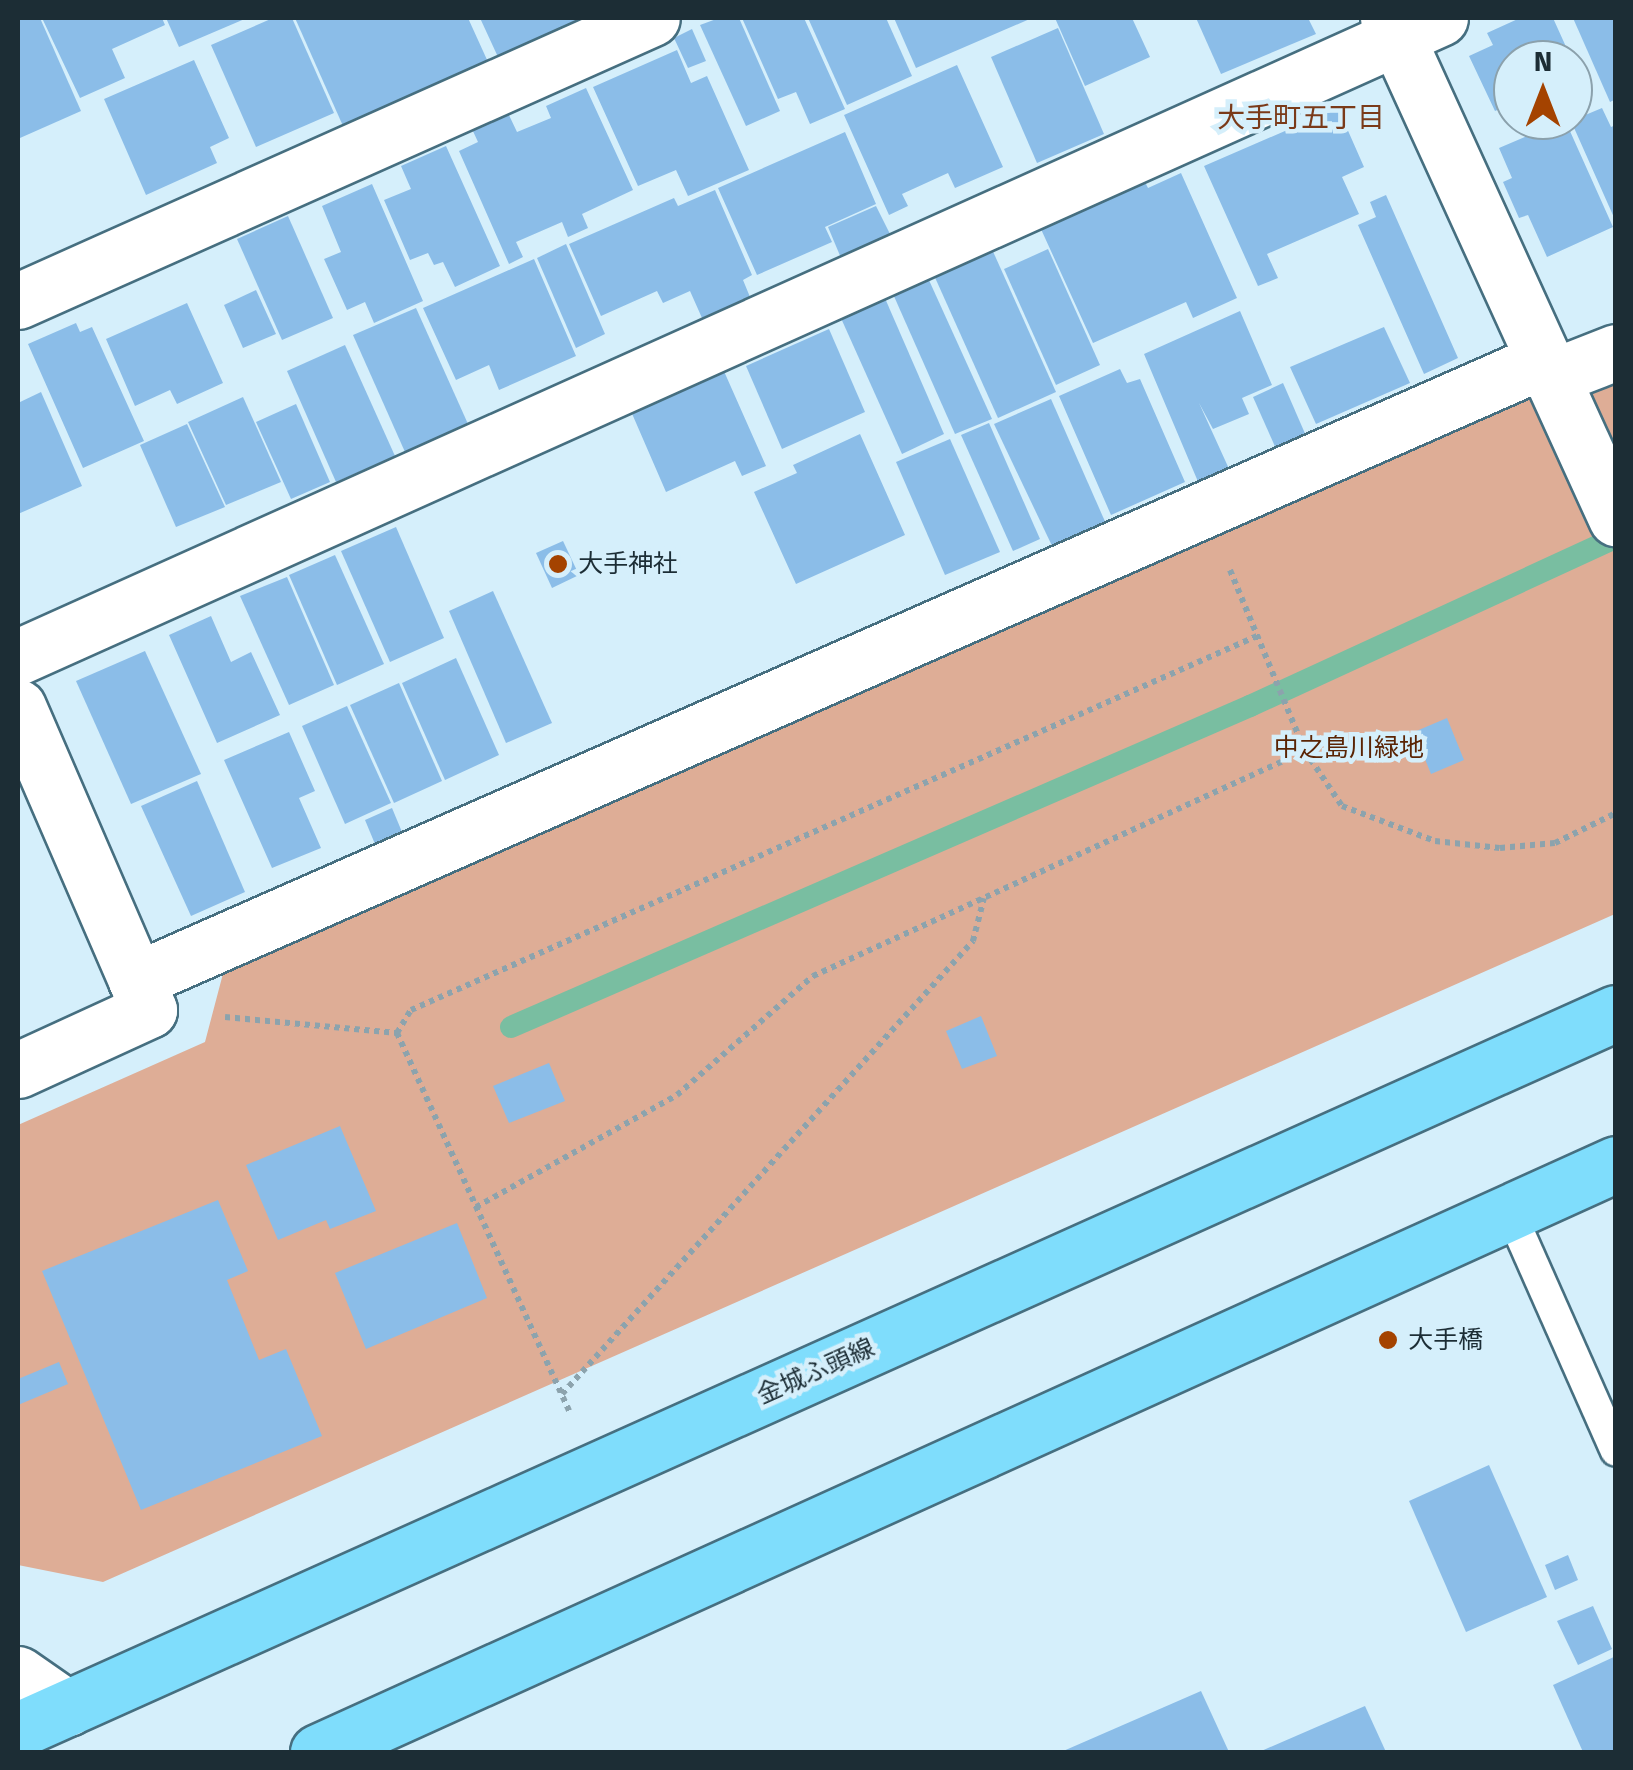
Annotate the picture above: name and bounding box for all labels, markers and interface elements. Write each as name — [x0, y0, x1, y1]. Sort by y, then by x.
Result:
north arrow — [1493, 40, 1593, 140]
text: N — [1534, 45, 1552, 78]
district label: 大手町五丁目 — [1217, 101, 1385, 135]
place label: 大手神社 — [578, 549, 678, 579]
marker: 大手神社 — [547, 553, 569, 575]
park label: 中之島川緑地 — [1274, 733, 1424, 763]
place label: 大手橋 — [1408, 1325, 1483, 1355]
marker: 大手橋 — [1377, 1329, 1399, 1351]
street label: 金城ふ頭線 — [753, 1333, 879, 1411]

